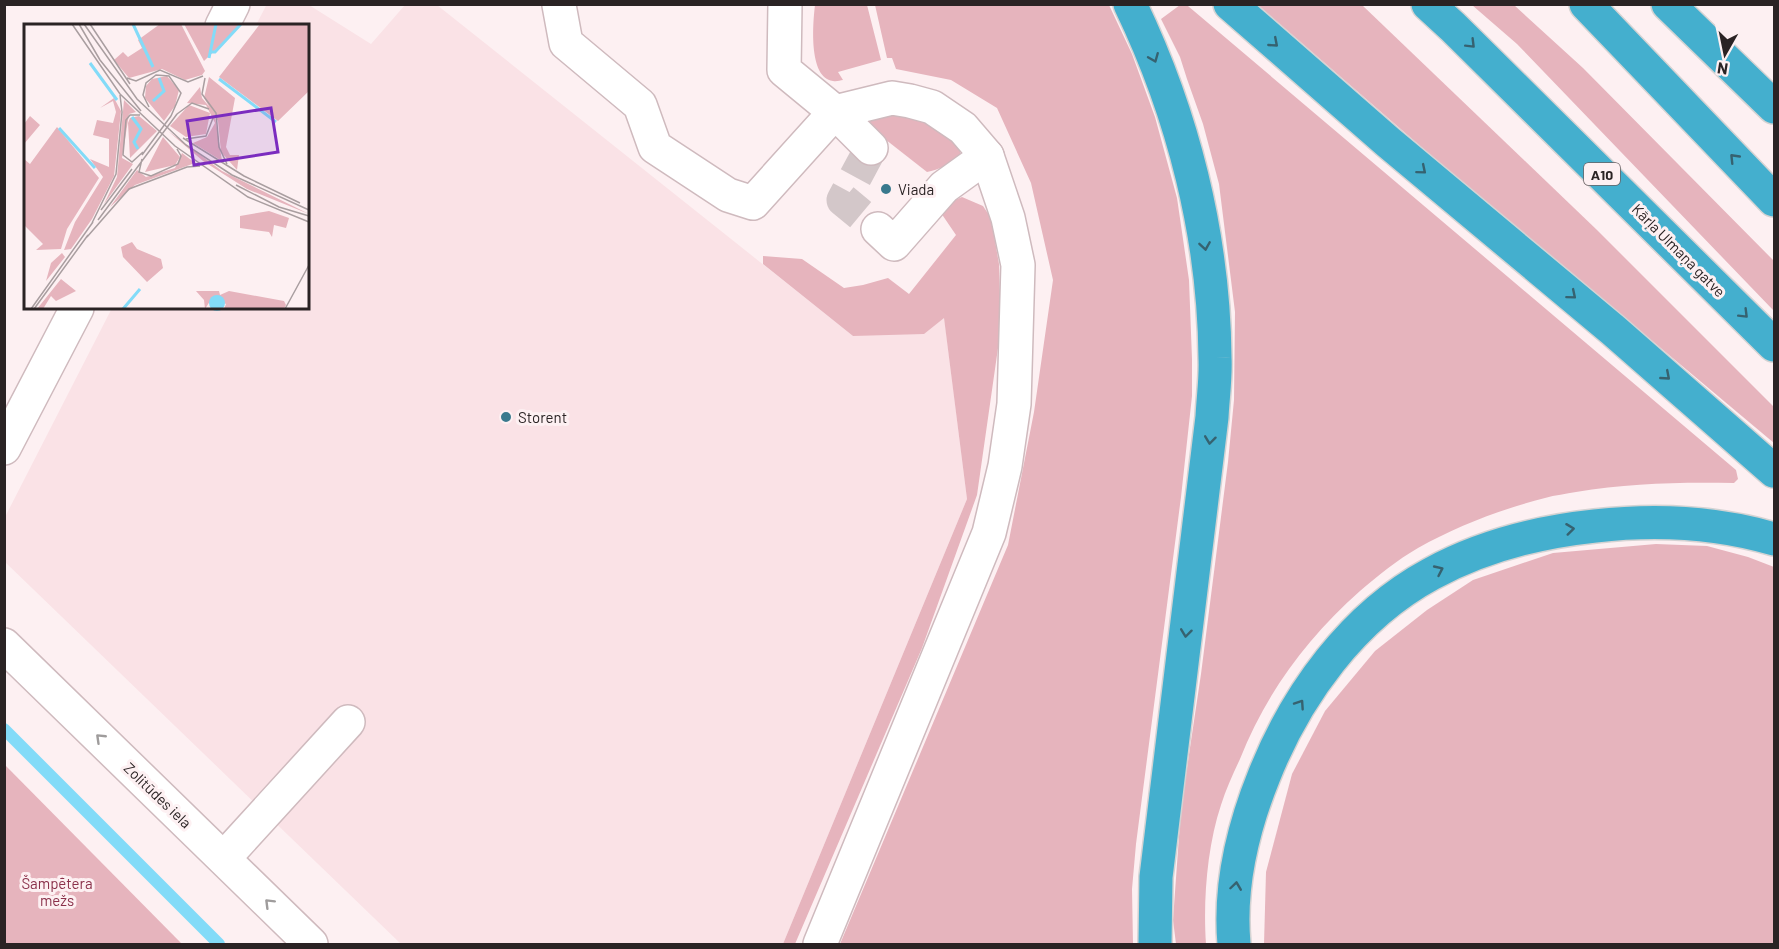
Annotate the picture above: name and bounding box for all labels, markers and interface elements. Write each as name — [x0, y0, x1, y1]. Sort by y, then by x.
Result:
inset map — [24, 24, 309, 309]
north arrow — [1695, 24, 1755, 84]
one-way arrow — [1267, 36, 1278, 47]
one-way arrow — [1464, 37, 1474, 48]
one-way arrow — [1147, 52, 1159, 63]
text: N — [1716, 59, 1729, 80]
one-way arrow — [1730, 154, 1741, 164]
one-way arrow — [1415, 163, 1426, 174]
road number: A10 — [1584, 163, 1620, 185]
place label: Viada — [898, 180, 934, 198]
marker: Viada — [879, 182, 893, 196]
street label: Kārļa Ulmaņa gatve — [1629, 200, 1729, 300]
one-way arrow — [1199, 241, 1211, 250]
one-way arrow — [1565, 288, 1576, 299]
one-way arrow — [1736, 307, 1747, 318]
one-way arrow — [1659, 369, 1670, 380]
place label: Storent — [518, 408, 567, 426]
marker: Storent — [499, 410, 513, 424]
one-way arrow — [1204, 435, 1216, 445]
one-way arrow — [1566, 523, 1575, 536]
one-way arrow — [1432, 566, 1443, 578]
one-way arrow — [1180, 629, 1192, 638]
one-way arrow — [1293, 699, 1304, 710]
one-way arrow — [96, 734, 106, 745]
street label: Zolitūdes iela — [121, 759, 195, 831]
park label: Šampētera mežs — [21, 874, 93, 909]
one-way arrow — [1230, 882, 1242, 891]
one-way arrow — [266, 900, 277, 911]

